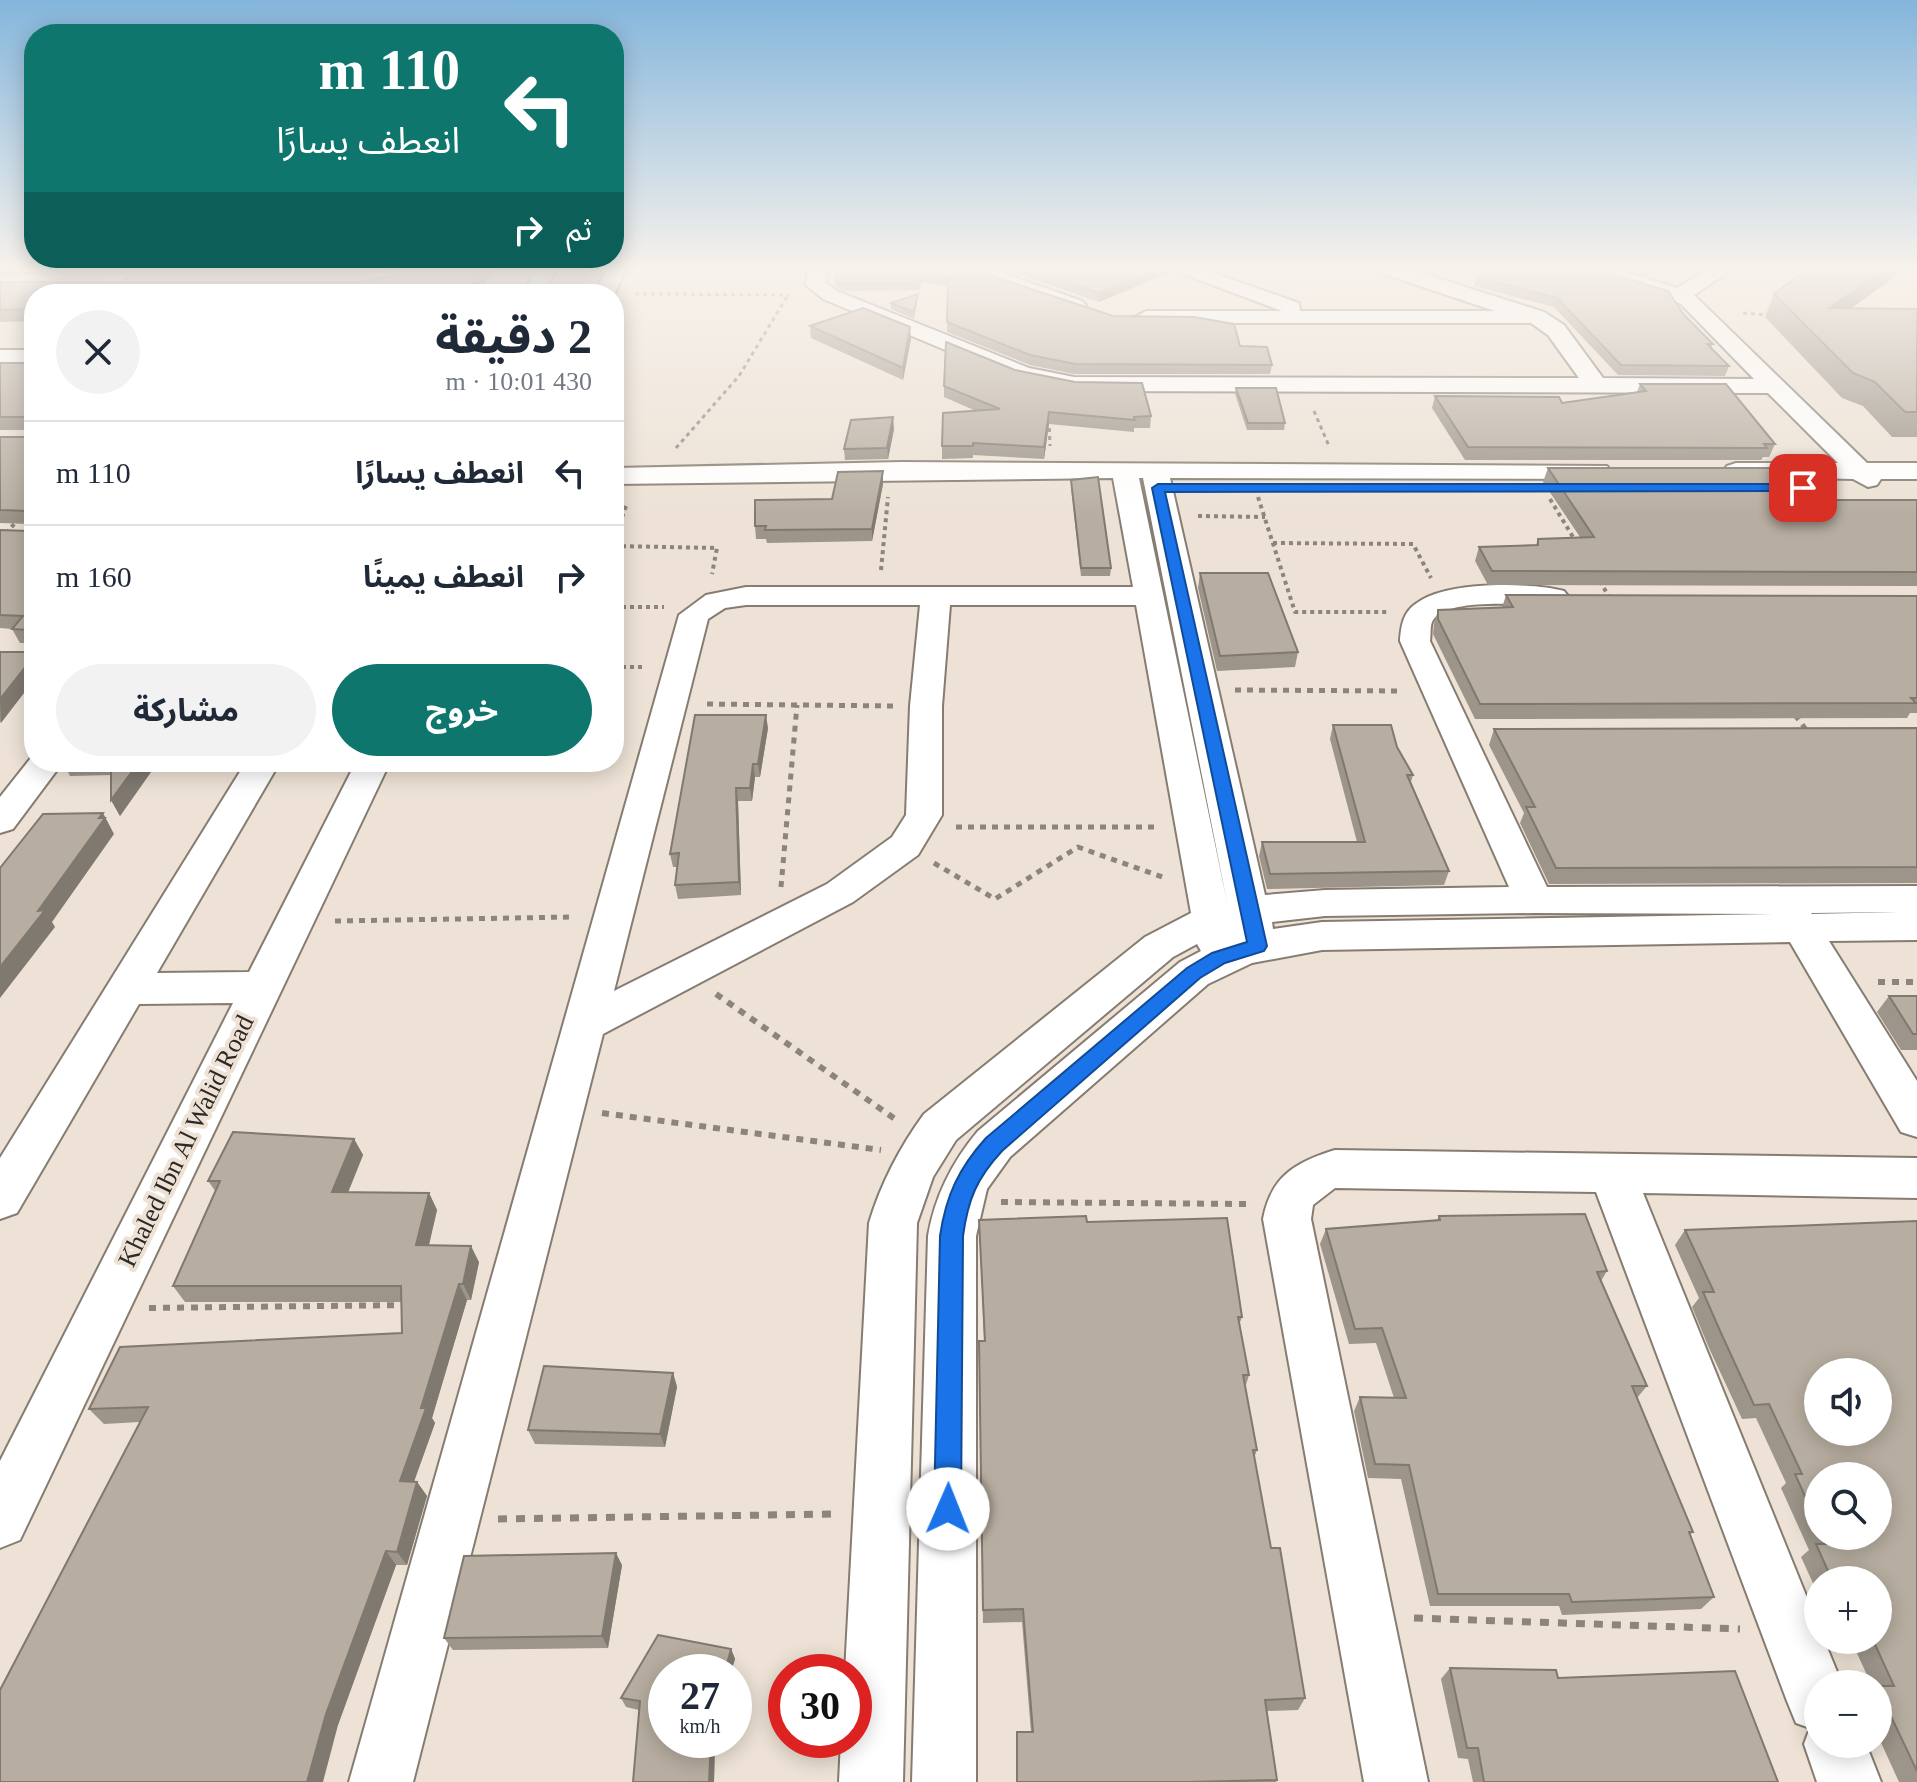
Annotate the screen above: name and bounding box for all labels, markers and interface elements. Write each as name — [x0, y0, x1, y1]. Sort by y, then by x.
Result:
text: 110 m — [318, 39, 460, 101]
icon: left — [488, 56, 592, 160]
text: انعطف يسارًا — [276, 121, 460, 161]
icon: right — [506, 208, 550, 252]
text: ثم — [566, 213, 592, 246]
button: close — [56, 310, 140, 394]
text: 2 دقيقة — [435, 310, 592, 363]
text: 430 m · 10:01 — [445, 367, 592, 396]
icon: left — [548, 451, 592, 495]
pin — [1769, 454, 1837, 522]
text: 110 m — [56, 456, 131, 489]
text: انعطف يسارًا — [355, 456, 524, 489]
icon: arrive — [1781, 466, 1825, 510]
icon: right — [548, 555, 592, 599]
text: 160 m — [56, 560, 132, 593]
text: انعطف يمينًا — [363, 560, 524, 593]
button: مشاركة — [56, 664, 316, 756]
button: خروج — [332, 664, 592, 756]
street label: Khaled Ibn Al Walid Road — [112, 1011, 260, 1271]
map controls — [1804, 1358, 1892, 1758]
button: sound — [1804, 1358, 1892, 1446]
button: search — [1804, 1462, 1892, 1550]
position arrow — [906, 1467, 990, 1551]
button: + — [1804, 1566, 1892, 1654]
speed limit sign: 30 — [768, 1654, 872, 1758]
button: − — [1804, 1670, 1892, 1758]
text: 27 — [680, 1673, 720, 1718]
text: km/h — [679, 1715, 721, 1737]

